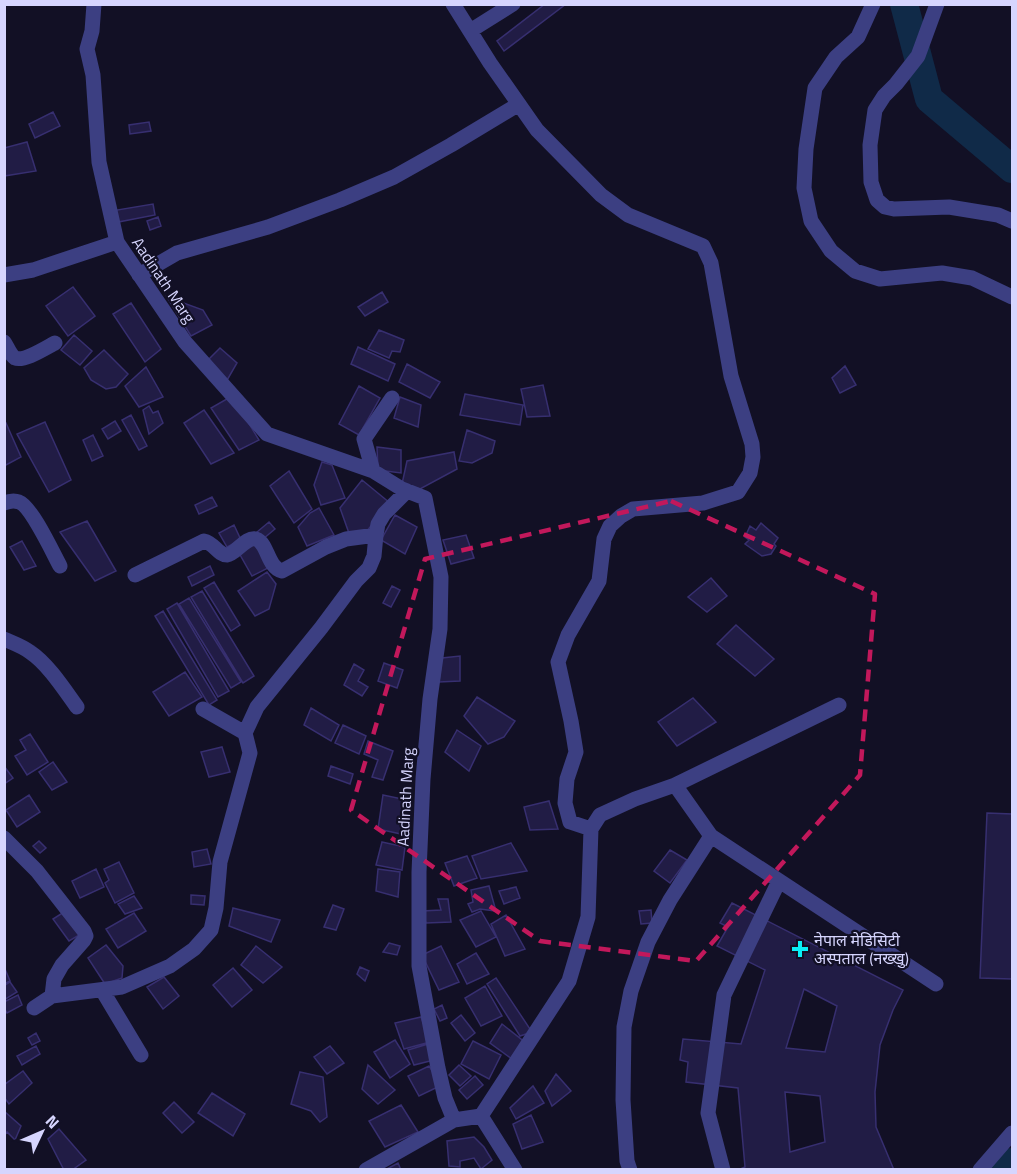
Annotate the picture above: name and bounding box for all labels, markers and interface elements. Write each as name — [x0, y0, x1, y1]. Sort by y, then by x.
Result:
street label: Aadinath Marg — [126, 232, 202, 328]
street label: Aadinath Marg — [390, 747, 420, 847]
place label: नेपाल मेडिसिटी अस्पताल (नख्खु) — [814, 928, 909, 970]
marker: नेपाल मेडिसिटी अस्पताल (नख्खु) — [791, 940, 809, 958]
north arrow — [12, 1102, 72, 1162]
text: N — [40, 1109, 65, 1134]

